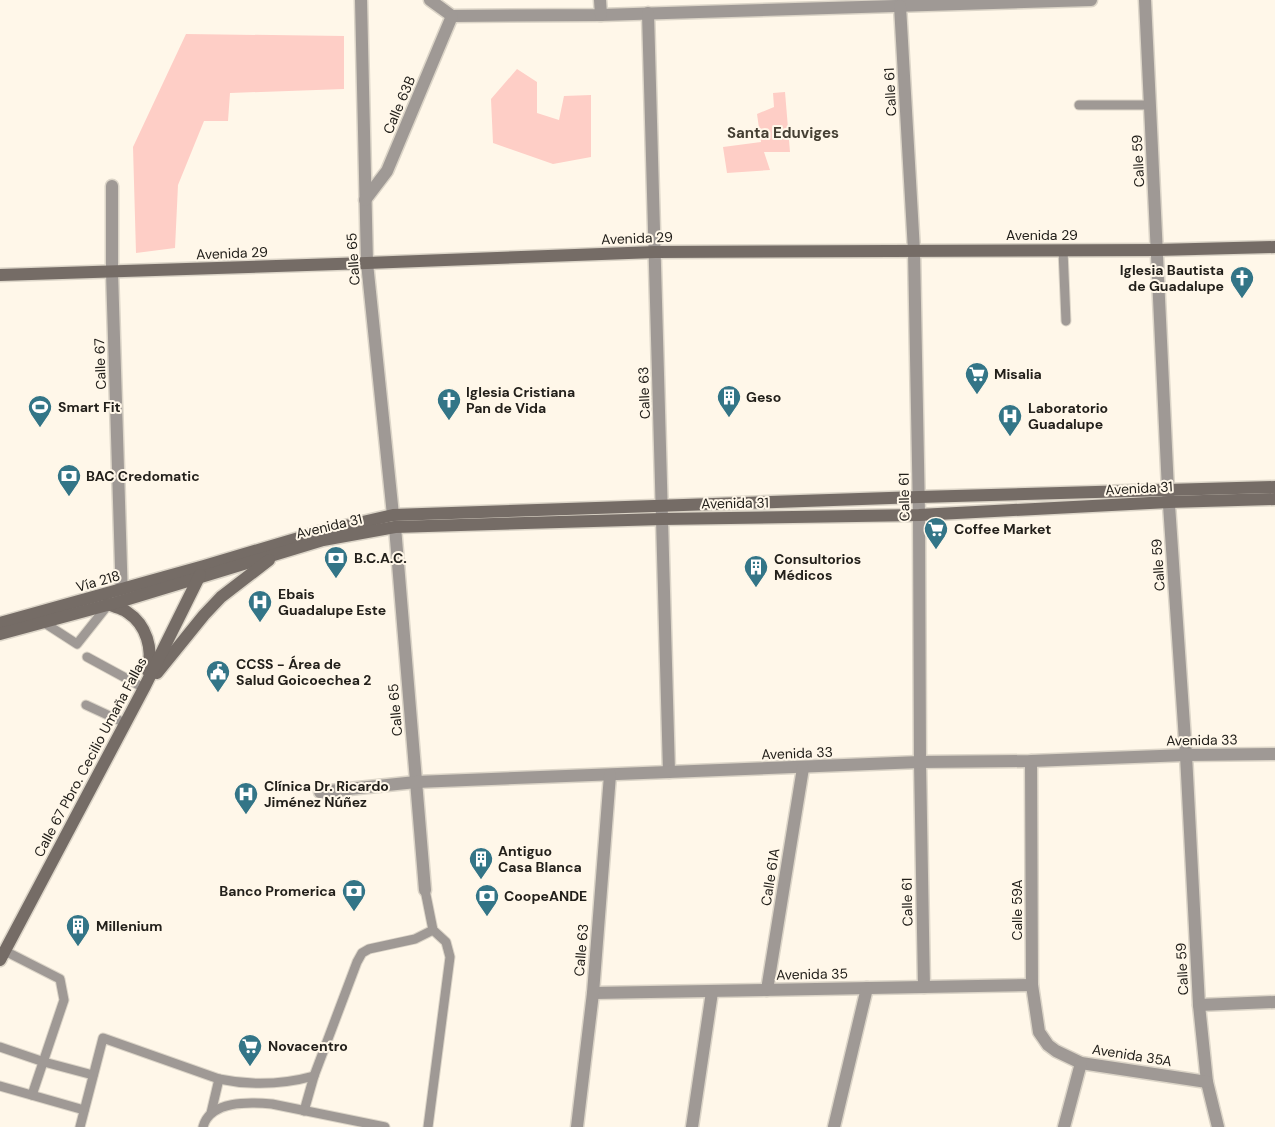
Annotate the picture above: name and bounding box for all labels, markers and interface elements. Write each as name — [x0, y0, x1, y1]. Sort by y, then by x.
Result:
street label: Calle 61 — [880, 67, 900, 117]
street label: Calle 63B — [379, 73, 419, 137]
district label: Santa Eduviges — [727, 123, 839, 143]
street label: Calle 59 — [1128, 134, 1148, 188]
street label: Avenida 29 — [1006, 226, 1078, 244]
street label: Avenida 29 — [601, 228, 673, 248]
street label: Calle 65 — [342, 232, 364, 286]
street label: Avenida 29 — [196, 243, 268, 263]
place label: Iglesia Bautista de Guadalupe — [1120, 261, 1224, 295]
church icon: Iglesia Bautista de Guadalupe — [1229, 265, 1255, 299]
street label: Calle 67 — [90, 338, 110, 390]
supermarket icon: Misalia — [964, 361, 990, 395]
place label: Misalia — [994, 365, 1042, 383]
street label: Calle 63 — [634, 366, 654, 420]
place label: Iglesia Cristiana Pan de Vida — [466, 383, 575, 417]
building icon: Geso — [716, 384, 742, 418]
church icon: Iglesia Cristiana Pan de Vida — [436, 387, 462, 421]
place label: Geso — [746, 388, 781, 406]
sports icon: Smart Fit — [27, 394, 53, 428]
place label: Smart Fit — [58, 398, 121, 416]
place label: Laboratorio Guadalupe — [1028, 399, 1108, 433]
hospital icon: Laboratorio Guadalupe — [997, 403, 1023, 437]
bank icon: BAC Credomatic — [56, 463, 82, 497]
place label: BAC Credomatic — [86, 467, 200, 485]
street label: Calle 61 — [895, 472, 913, 522]
street label: Avenida 31 — [1105, 477, 1173, 499]
street label: Avenida 31 — [701, 493, 769, 513]
street label: Avenida 31 — [294, 510, 364, 542]
supermarket icon: Coffee Market — [923, 516, 949, 550]
place label: Coffee Market — [954, 520, 1051, 538]
street label: Calle 59 — [1147, 538, 1169, 592]
bank icon: B.C.A.C. — [323, 545, 349, 579]
place label: B.C.A.C. — [354, 549, 407, 567]
place label: Consultorios Médicos — [774, 550, 861, 584]
building icon: Consultorios Médicos — [743, 554, 769, 588]
street label: Vía 218 — [74, 566, 122, 596]
place label: Ebais Guadalupe Este — [278, 585, 386, 619]
hospital icon: Ebais Guadalupe Este — [247, 589, 273, 623]
street label: Calle 67 Pbro. Cecilio Umaña Fallas — [30, 654, 150, 860]
place label: CCSS - Área de Salud Goicoechea 2 — [236, 655, 371, 689]
public building icon: CCSS - Área de Salud Goicoechea 2 — [205, 659, 231, 693]
street label: Calle 65 — [384, 683, 406, 737]
street label: Avenida 33 — [1166, 730, 1238, 750]
street label: Avenida 33 — [761, 743, 833, 763]
place label: Clínica Dr. Ricardo Jiménez Núñez — [264, 777, 389, 811]
hospital icon: Clínica Dr. Ricardo Jiménez Núñez — [233, 781, 259, 815]
place label: Antiguo Casa Blanca — [498, 842, 582, 876]
building icon: Antiguo Casa Blanca — [468, 846, 494, 880]
street label: Calle 61A — [757, 847, 783, 907]
street label: Calle 61 — [898, 877, 916, 927]
bank icon: Banco Promerica — [341, 878, 367, 912]
street label: Calle 59A — [1008, 879, 1026, 941]
place label: Banco Promerica — [219, 882, 336, 900]
bank icon: CoopeANDE — [474, 883, 500, 917]
place label: CoopeANDE — [504, 887, 587, 905]
building icon: Millenium — [65, 913, 91, 947]
place label: Millenium — [96, 917, 162, 935]
street label: Calle 63 — [570, 923, 592, 977]
street label: Calle 59 — [1172, 942, 1192, 996]
street label: Avenida 35 — [776, 964, 848, 984]
supermarket icon: Novacentro — [237, 1033, 263, 1067]
place label: Novacentro — [268, 1037, 348, 1055]
street label: Avenida 35A — [1091, 1040, 1173, 1070]

